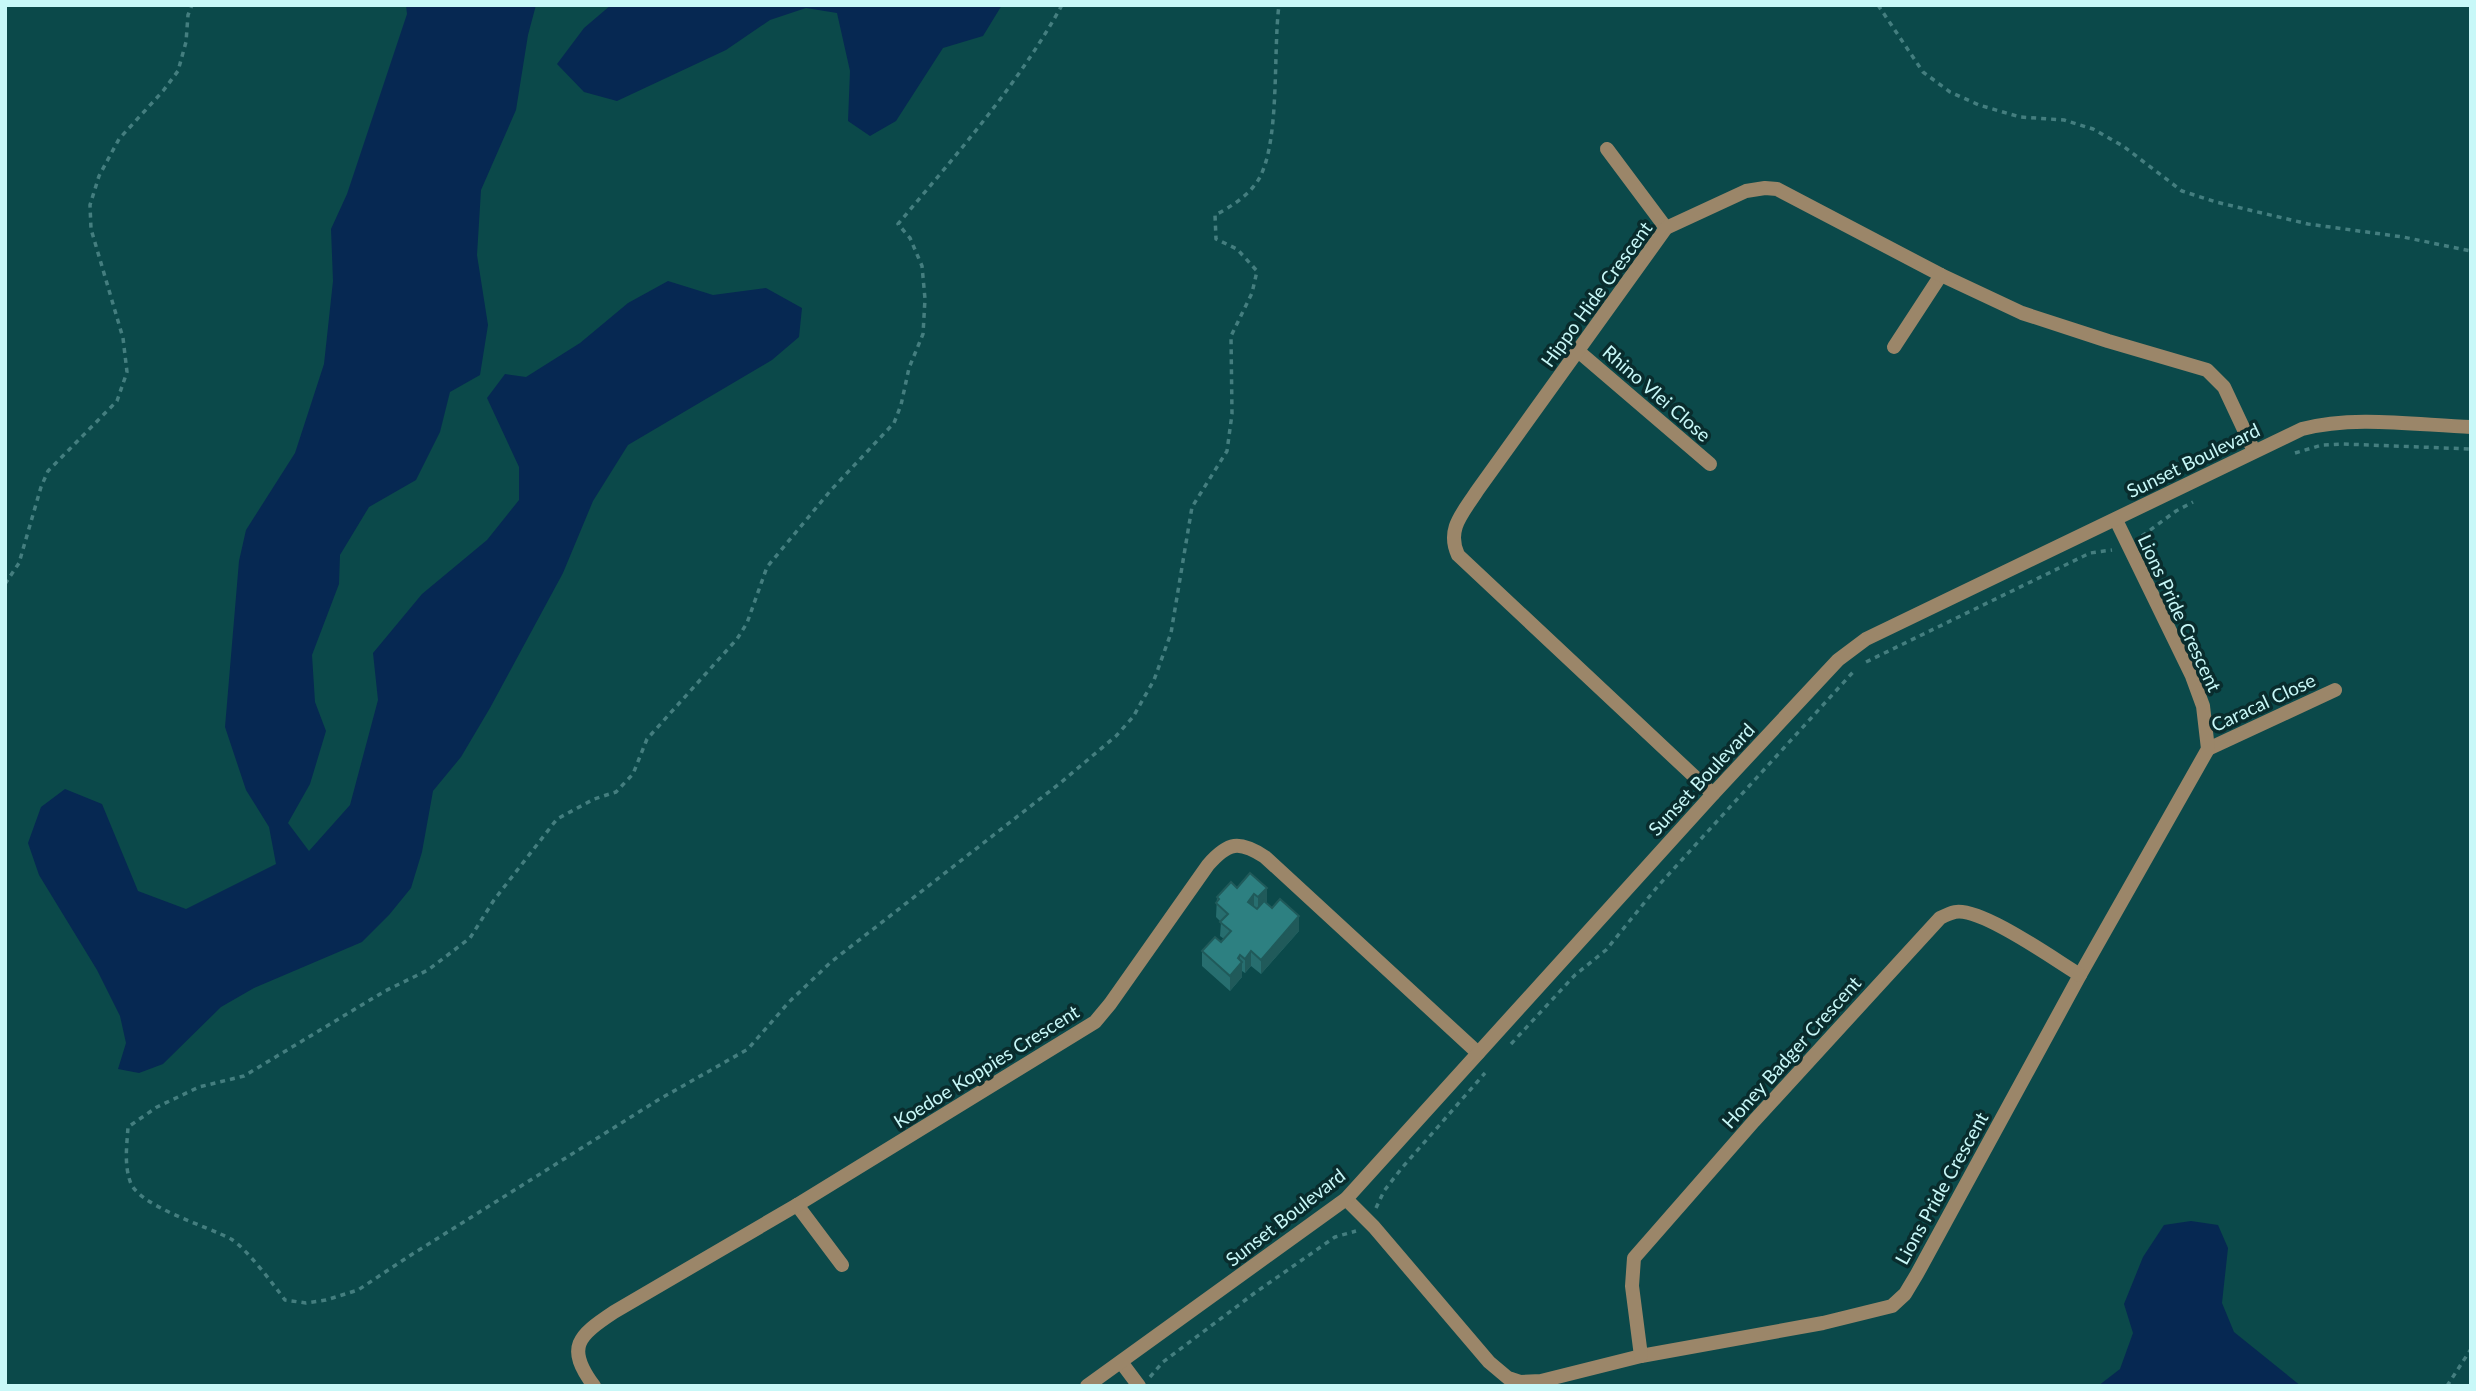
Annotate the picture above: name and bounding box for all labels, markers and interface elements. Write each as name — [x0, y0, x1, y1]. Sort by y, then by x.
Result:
street label: Hippo Hide Crescent — [1536, 217, 1657, 371]
street label: Rhino Vlei Close — [1598, 340, 1716, 446]
street label: Sunset Boulevard — [2123, 418, 2263, 502]
street label: Lions Pride Crescent — [2134, 531, 2227, 695]
street label: Caracal Close — [2207, 668, 2319, 736]
street label: Sunset Boulevard — [1643, 718, 1759, 840]
street label: Honey Badger Crescent — [1717, 971, 1865, 1133]
street label: Koedoe Koppies Crescent — [889, 999, 1083, 1133]
street label: Lions Pride Crescent — [1890, 1108, 1993, 1268]
street label: Sunset Boulevard — [1221, 1163, 1349, 1271]

